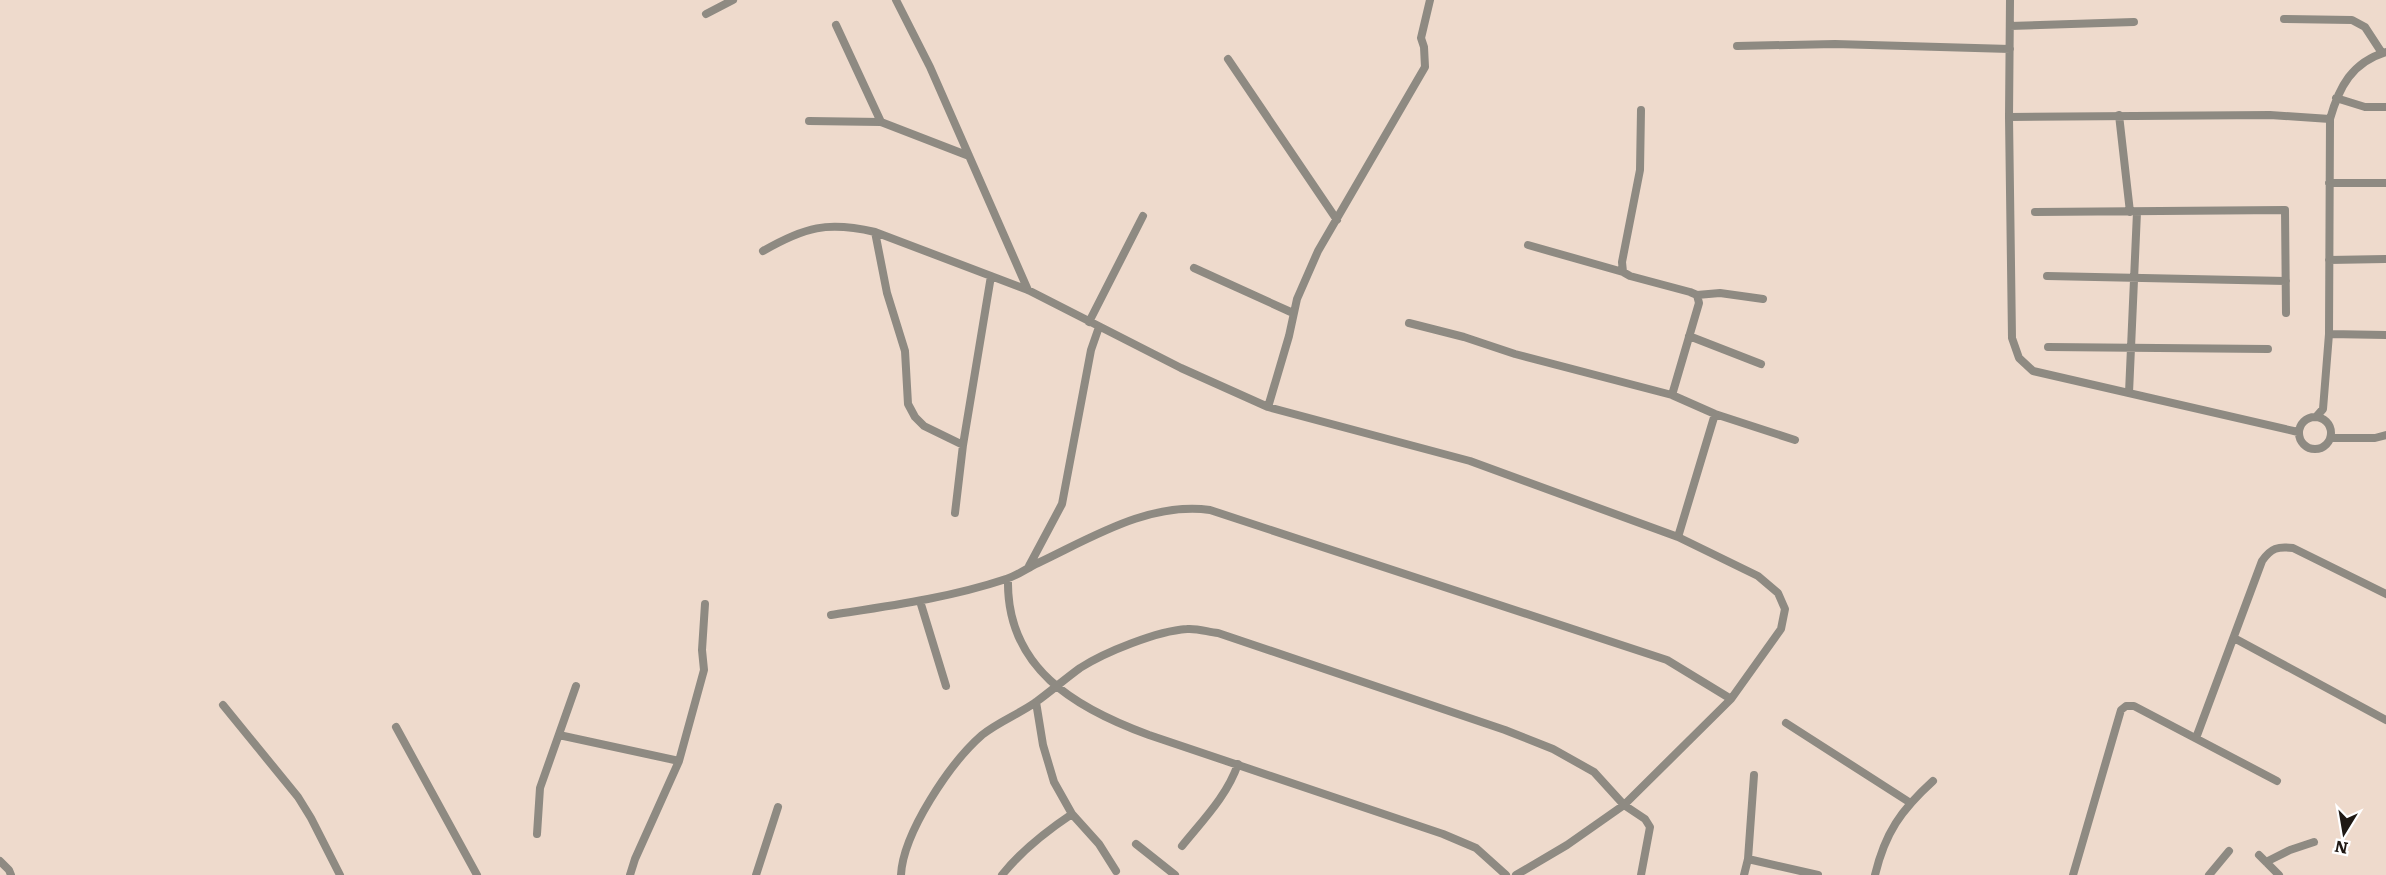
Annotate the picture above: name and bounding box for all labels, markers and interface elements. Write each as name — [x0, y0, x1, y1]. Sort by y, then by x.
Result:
north arrow — [2314, 803, 2374, 863]
text: N — [2332, 836, 2350, 862]

